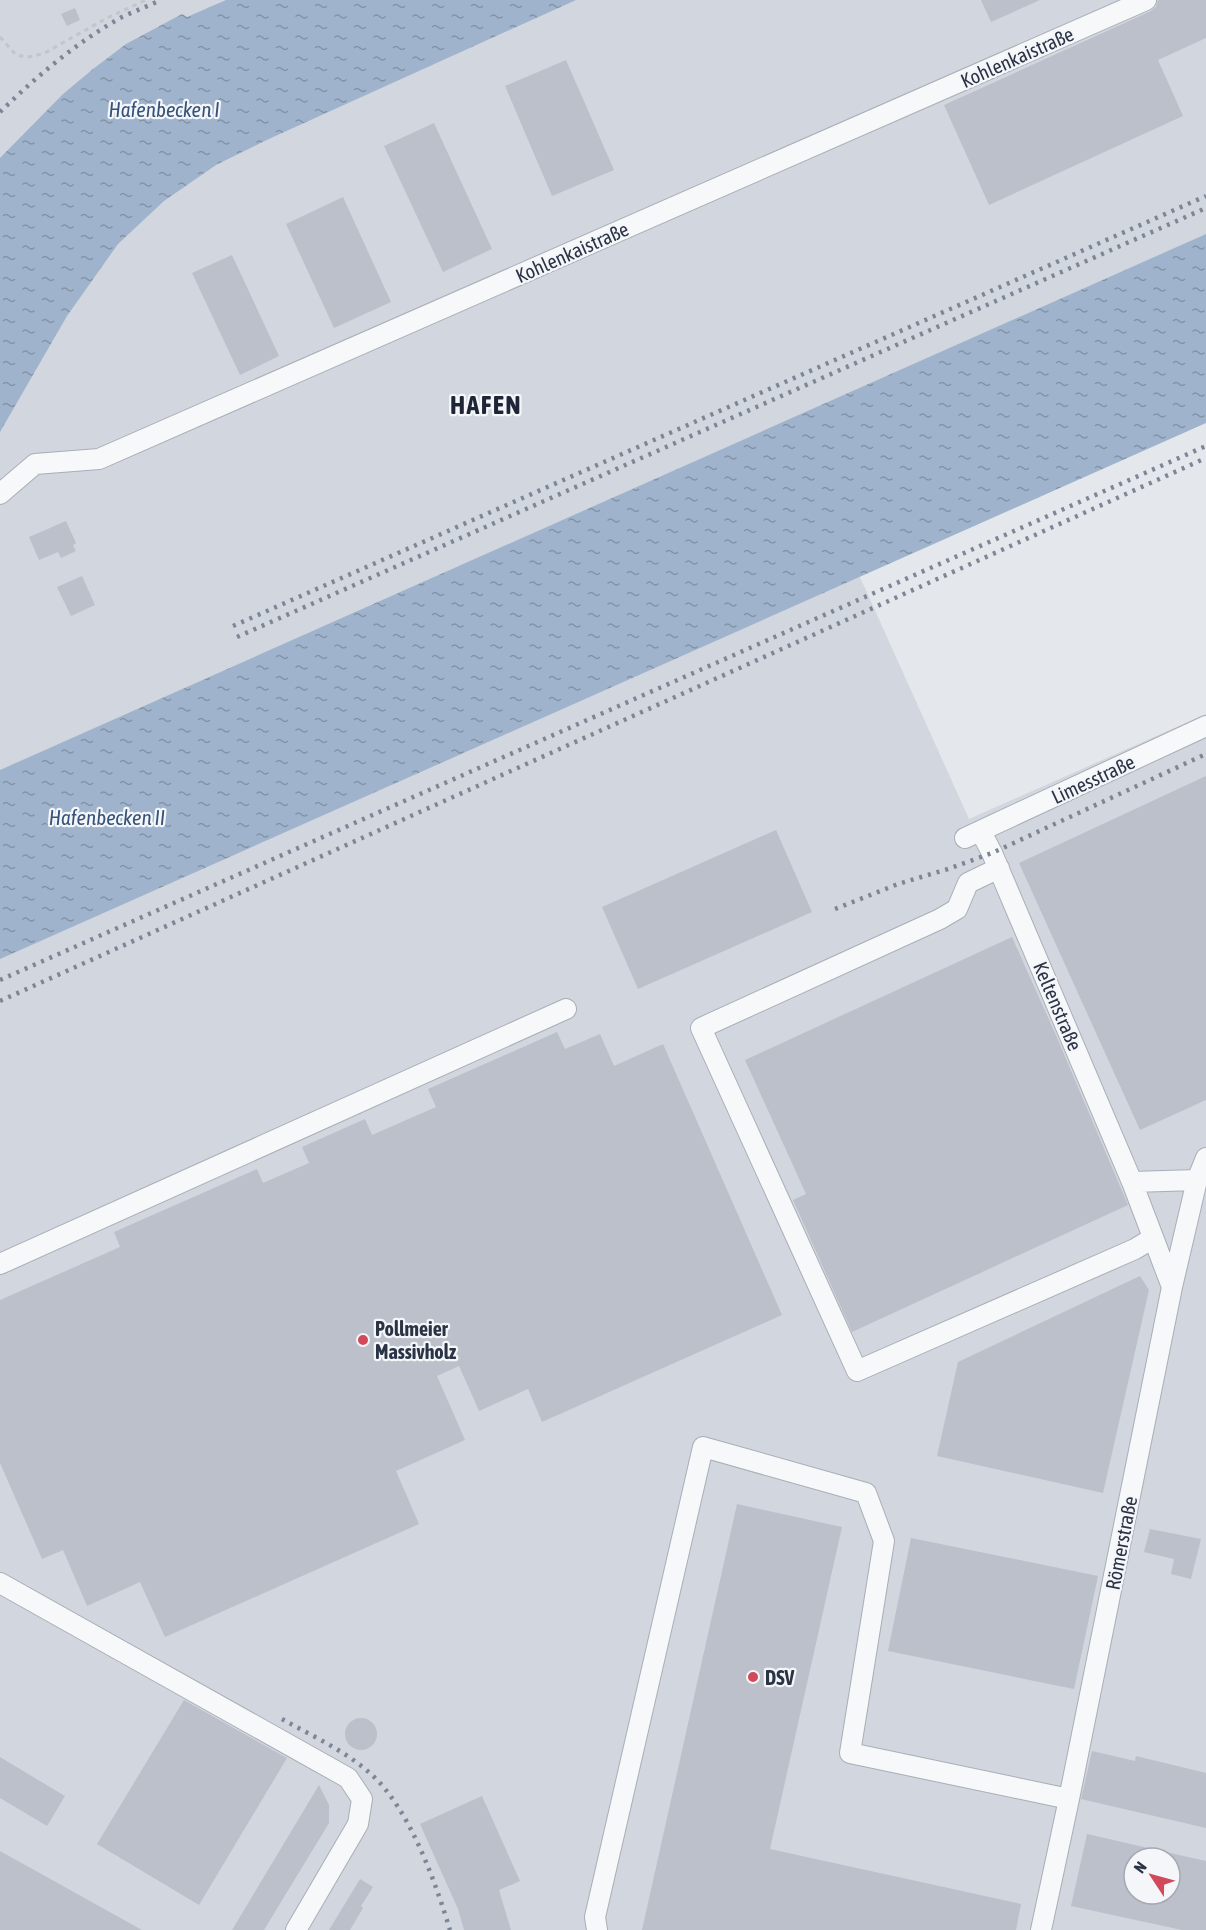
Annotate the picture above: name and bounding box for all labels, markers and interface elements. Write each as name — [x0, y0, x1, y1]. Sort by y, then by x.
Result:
street label: Kohlenkaistraße — [957, 22, 1077, 92]
water label: Hafenbecken I — [108, 97, 220, 121]
street label: Kohlenkaistraße — [512, 217, 632, 287]
district label: HAFEN — [450, 390, 522, 420]
street label: Limesstraße — [1048, 750, 1138, 808]
water label: Hafenbecken II — [49, 805, 165, 829]
street label: Keltenstraße — [1029, 958, 1087, 1054]
place label: Pollmeier Massivholz — [375, 1317, 457, 1363]
marker: Pollmeier Massivholz — [356, 1333, 370, 1347]
street label: Römerstraße — [1101, 1494, 1141, 1592]
place label: DSV — [765, 1666, 795, 1689]
marker: DSV — [746, 1670, 760, 1684]
north arrow — [1122, 1846, 1182, 1906]
text: N — [1130, 1858, 1150, 1876]

